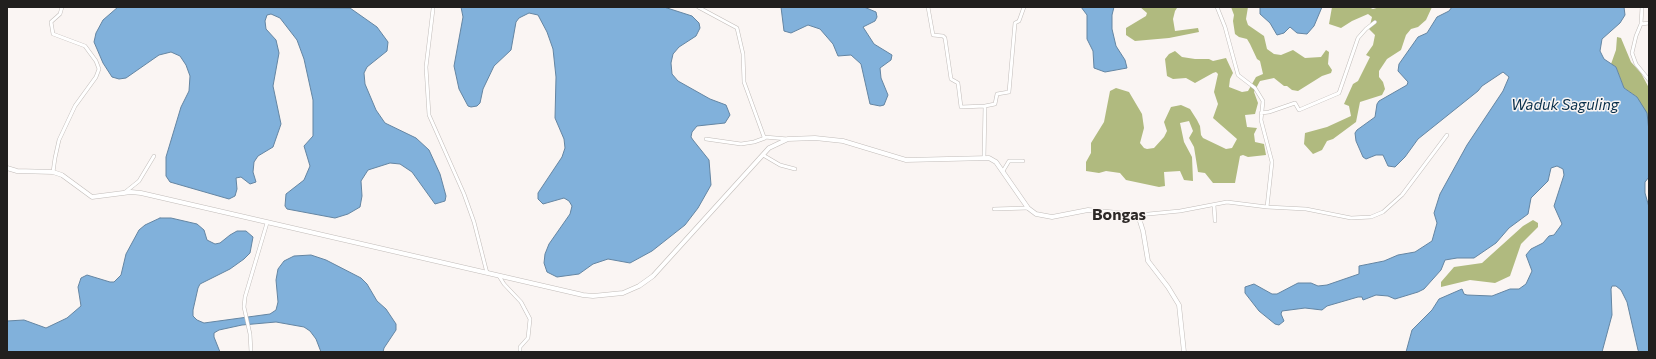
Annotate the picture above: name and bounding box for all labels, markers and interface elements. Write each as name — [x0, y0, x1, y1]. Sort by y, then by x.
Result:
water label: Waduk Saguling — [1511, 96, 1619, 114]
district label: Bongas — [1092, 205, 1146, 225]

